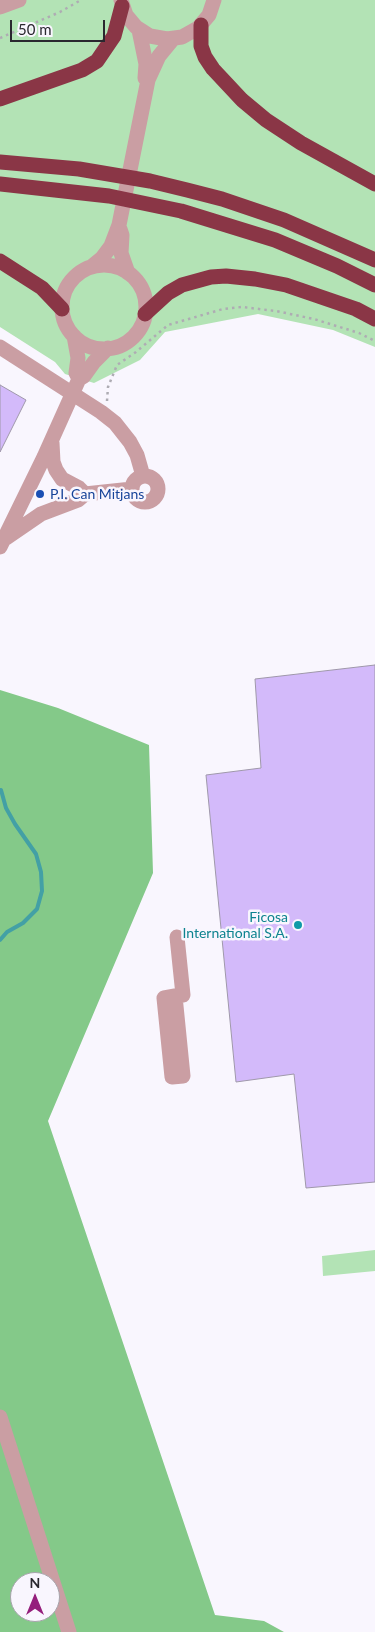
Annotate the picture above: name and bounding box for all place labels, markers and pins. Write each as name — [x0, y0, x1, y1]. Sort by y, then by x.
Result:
place label: P.I. Can Mitjans — [50, 486, 144, 502]
marker: P.I. Can Mitjans — [34, 488, 46, 500]
place label: Ficosa International S.A. — [182, 909, 288, 942]
marker: Ficosa International S.A. — [292, 919, 304, 931]

